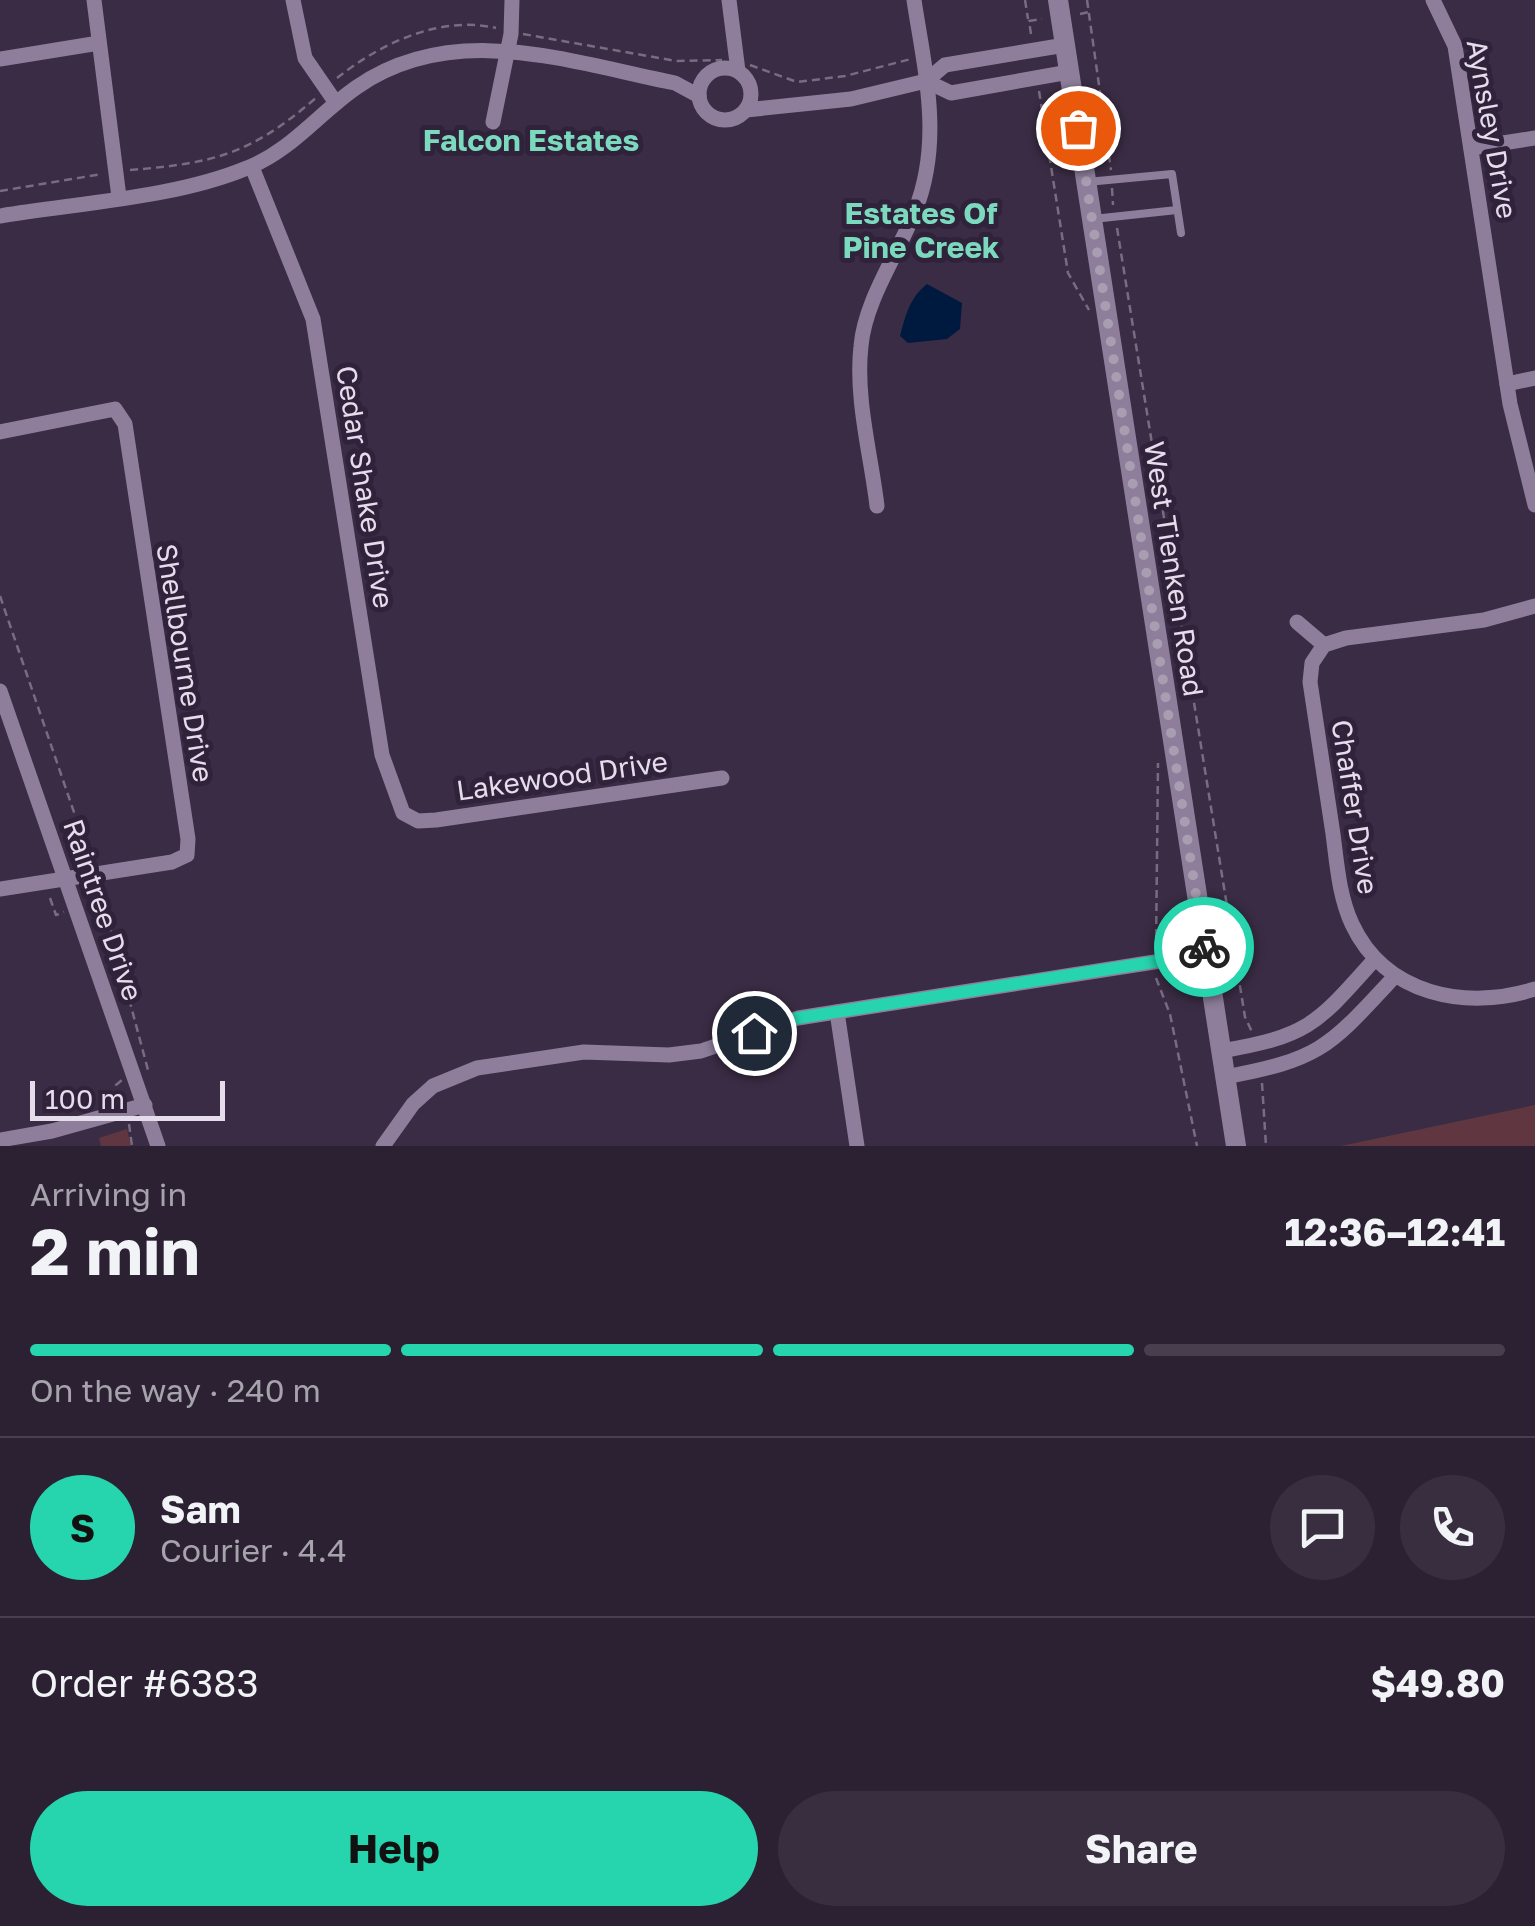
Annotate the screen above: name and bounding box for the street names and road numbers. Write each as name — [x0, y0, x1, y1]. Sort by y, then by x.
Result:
street label: Aynsley Drive — [1461, 37, 1524, 221]
street label: Cedar Shake Drive — [330, 363, 401, 611]
street label: West Tienken Road — [1138, 439, 1211, 699]
street label: Shellbourne Drive — [150, 541, 221, 785]
street label: Chaffer Drive — [1325, 717, 1386, 896]
street label: Lakewood Drive — [454, 744, 670, 807]
street label: Raintree Drive — [57, 815, 150, 1005]

